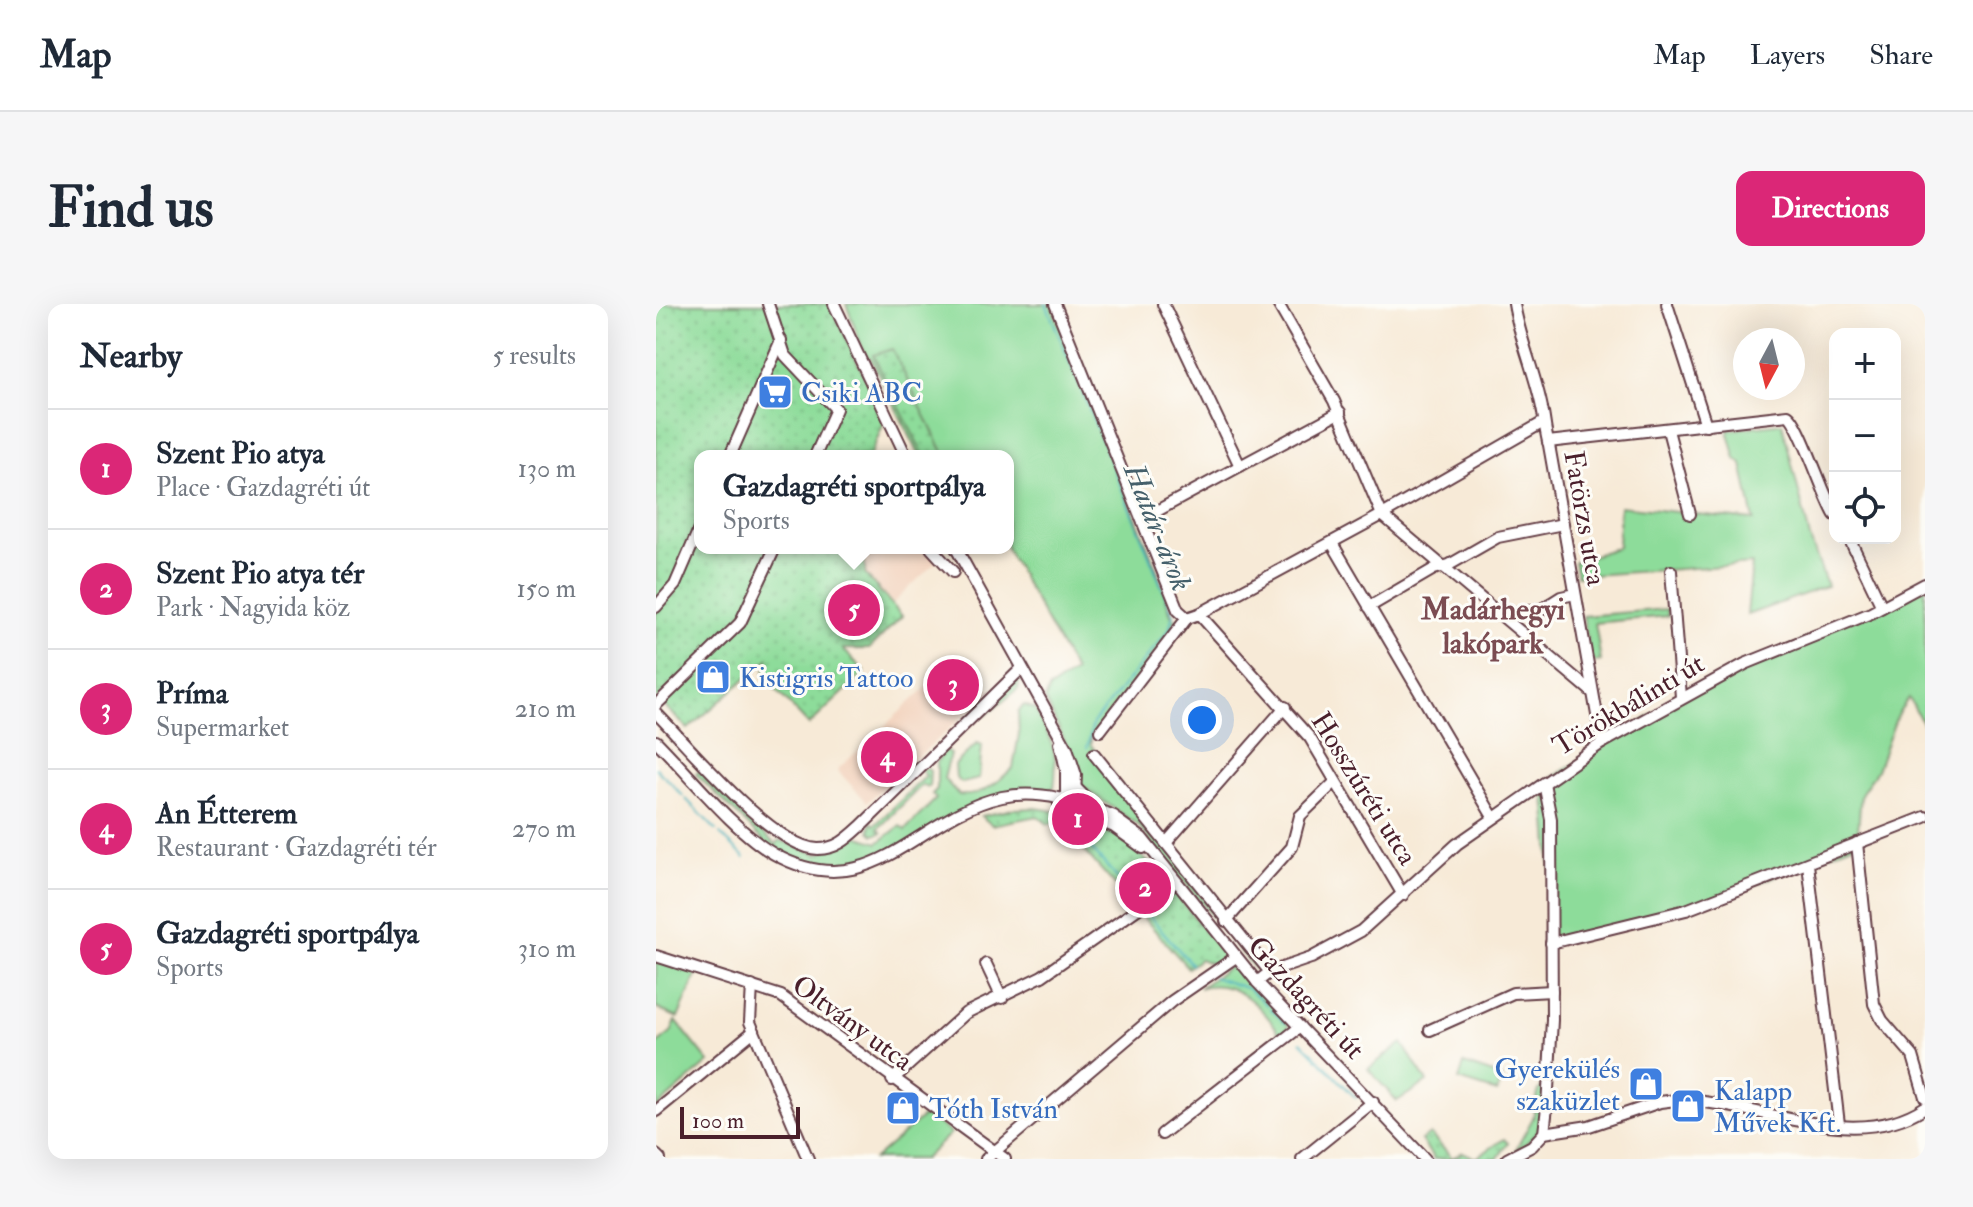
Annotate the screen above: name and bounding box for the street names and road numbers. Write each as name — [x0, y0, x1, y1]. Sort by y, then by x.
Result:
street label: Fatörzs utca — [1555, 448, 1614, 589]
street label: Törökbálinti út — [1547, 646, 1711, 764]
street label: Hosszúréti utca — [1303, 706, 1425, 872]
street label: Gazdagréti út — [1240, 929, 1372, 1067]
street label: Oltvány utca — [785, 968, 920, 1079]

